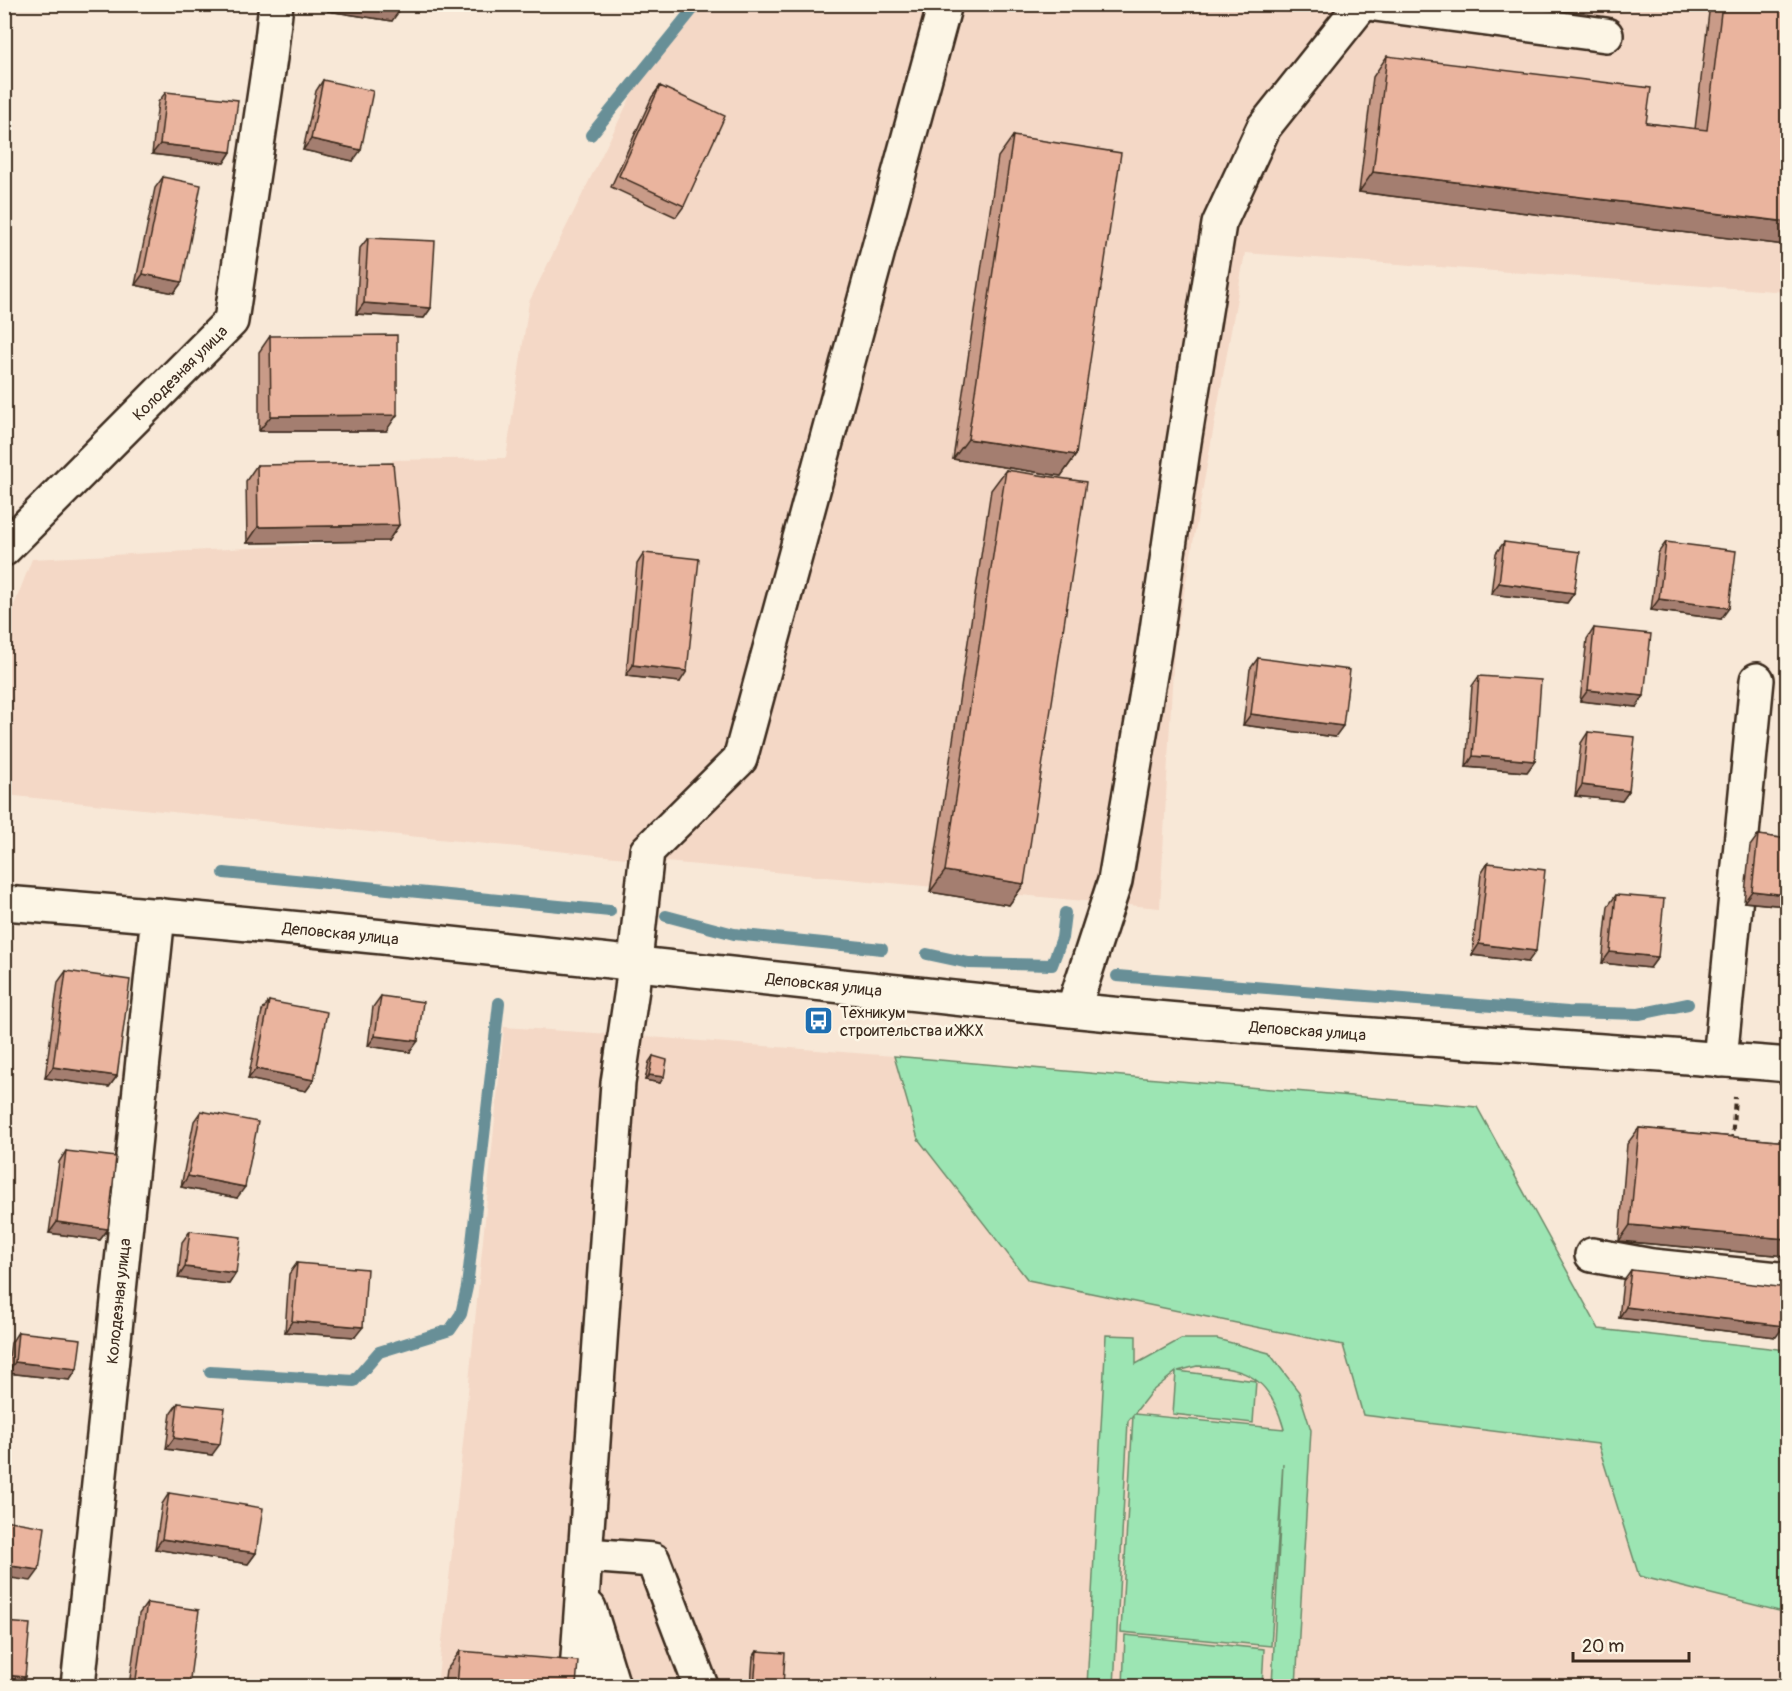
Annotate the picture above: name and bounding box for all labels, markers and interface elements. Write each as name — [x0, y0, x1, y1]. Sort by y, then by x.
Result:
street label: Колодезная улица — [129, 321, 232, 425]
street label: Деповская улица — [280, 918, 400, 950]
street label: Деповская улица — [764, 969, 883, 1001]
place label: Техникум строительства и ЖКХ — [840, 1003, 984, 1041]
bus stop icon: Техникум строительства и ЖКХ — [803, 1005, 835, 1037]
street label: Деповская улица — [1248, 1017, 1367, 1046]
street label: Колодезная улица — [102, 1237, 135, 1365]
scale bar — [1573, 1625, 1688, 1663]
text: 20 m — [1582, 1635, 1624, 1658]

